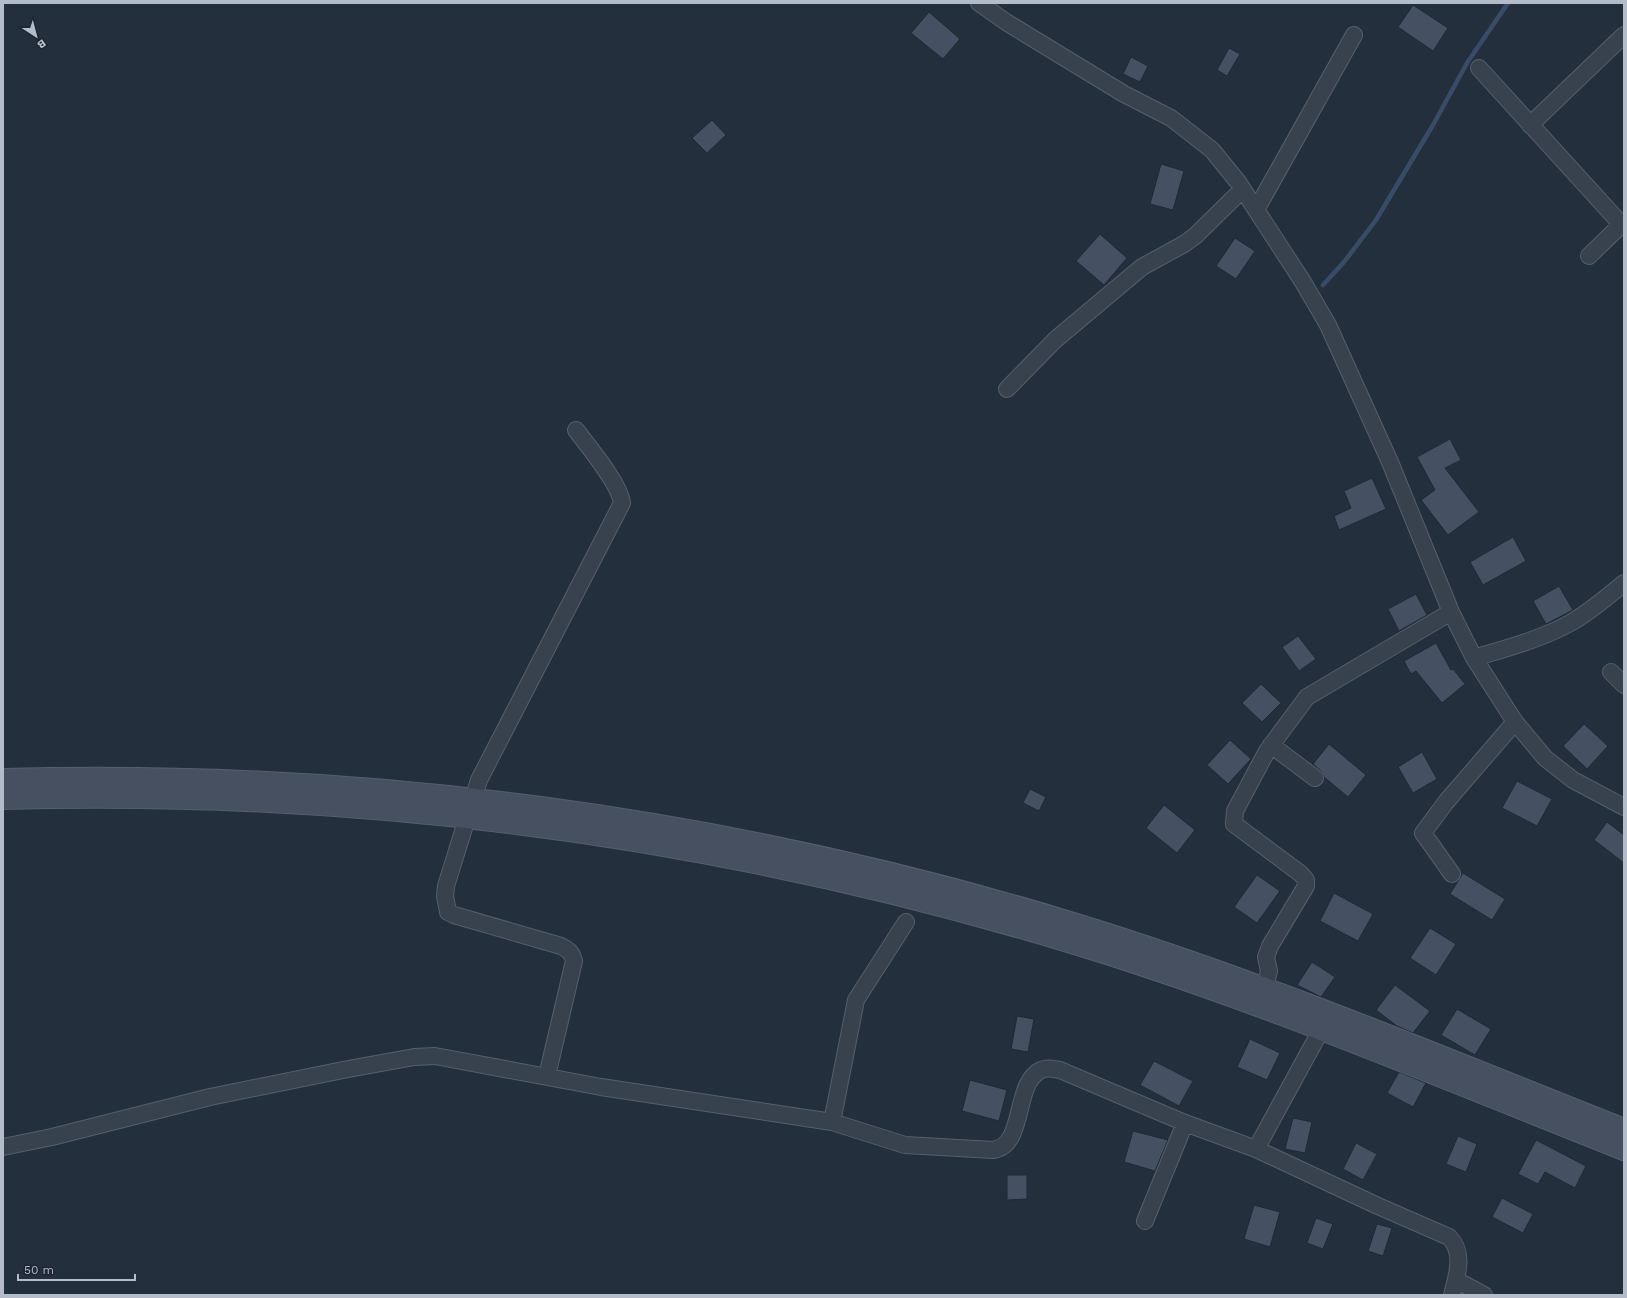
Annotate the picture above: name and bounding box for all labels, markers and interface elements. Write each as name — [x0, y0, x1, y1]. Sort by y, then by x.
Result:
north arrow — [16, 16, 56, 56]
text: B — [34, 36, 48, 51]
scale bar — [18, 1256, 135, 1282]
text: 50 m — [24, 1263, 54, 1277]

